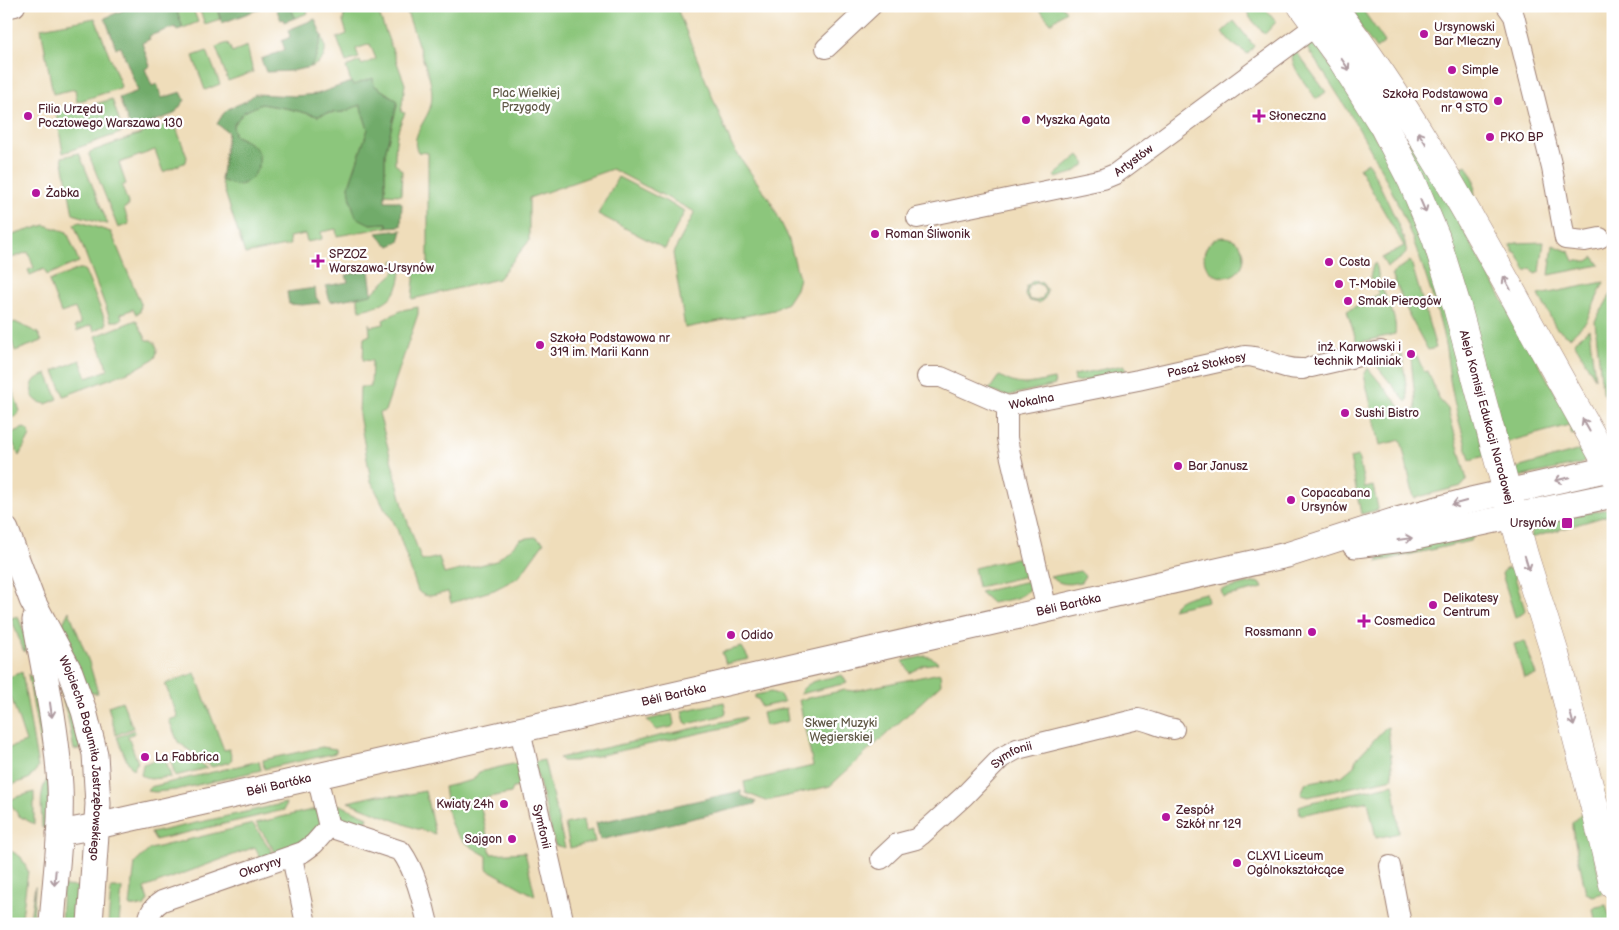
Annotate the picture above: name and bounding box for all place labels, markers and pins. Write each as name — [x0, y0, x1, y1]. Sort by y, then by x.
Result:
place label: Ursynowski Bar Mleczny — [1434, 20, 1502, 49]
marker: Ursynowski Bar Mleczny — [1418, 28, 1430, 40]
place label: Simple — [1462, 63, 1499, 78]
marker: Simple — [1446, 64, 1458, 76]
place label: Szkoła Podstawowa nr 9 STO — [1383, 87, 1488, 116]
marker: Szkoła Podstawowa nr 9 STO — [1492, 95, 1504, 107]
place label: Filia Urzędu Pocztowego Warszawa 130 — [38, 102, 182, 131]
place label: Słoneczna — [1269, 109, 1327, 124]
marker: Filia Urzędu Pocztowego Warszawa 130 — [22, 110, 34, 122]
marker: Słoneczna — [1253, 110, 1265, 122]
place label: Myszka Agata — [1036, 113, 1110, 128]
marker: Myszka Agata — [1020, 114, 1032, 126]
place label: PKO BP — [1500, 130, 1544, 145]
marker: PKO BP — [1484, 131, 1496, 143]
place label: Żabka — [45, 185, 80, 201]
marker: Żabka — [30, 187, 42, 199]
place label: Roman Śliwonik — [885, 225, 970, 242]
marker: Roman Śliwonik — [869, 228, 881, 240]
place label: SPZOZ Warszawa-Ursynów — [329, 247, 434, 276]
marker: SPZOZ Warszawa-Ursynów — [311, 254, 325, 268]
place label: Costa — [1339, 255, 1371, 270]
marker: Costa — [1323, 256, 1335, 268]
place label: T-Mobile — [1349, 277, 1396, 292]
marker: T-Mobile — [1333, 278, 1345, 290]
place label: Smak Pierogów — [1358, 294, 1441, 309]
marker: Smak Pierogów — [1342, 295, 1354, 307]
place label: Szkoła Podstawowa nr 319 im. Marii Kann — [550, 331, 671, 360]
marker: Szkoła Podstawowa nr 319 im. Marii Kann — [534, 339, 546, 351]
place label: inż. Karwowski i technik Maliniak — [1314, 340, 1401, 369]
marker: inż. Karwowski i technik Maliniak — [1405, 348, 1417, 360]
place label: Sushi Bistro — [1355, 406, 1419, 421]
marker: Sushi Bistro — [1339, 407, 1351, 419]
place label: Bar Janusz — [1188, 459, 1248, 474]
marker: Bar Janusz — [1172, 460, 1184, 472]
place label: Copacabana Ursynów — [1301, 486, 1371, 515]
marker: Copacabana Ursynów — [1285, 494, 1297, 506]
place label: Ursynów — [1510, 516, 1556, 531]
marker: Ursynów — [1560, 516, 1574, 530]
place label: Delikatesy Centrum — [1443, 591, 1499, 620]
marker: Delikatesy Centrum — [1427, 599, 1439, 611]
place label: Cosmedica — [1374, 614, 1435, 629]
marker: Cosmedica — [1358, 615, 1370, 627]
place label: Rossmann — [1245, 625, 1302, 640]
marker: Rossmann — [1306, 626, 1318, 638]
place label: Odido — [741, 628, 774, 643]
marker: Odido — [725, 629, 737, 641]
place label: La Fabbrica — [155, 750, 219, 765]
marker: La Fabbrica — [139, 751, 151, 763]
place label: Kwiaty 24h — [436, 797, 494, 812]
marker: Kwiaty 24h — [498, 798, 510, 810]
place label: Zespół Szkół nr 129 — [1175, 803, 1242, 832]
marker: Zespół Szkół nr 129 — [1160, 811, 1172, 823]
place label: Sajgon — [465, 832, 502, 847]
marker: Sajgon — [506, 833, 518, 845]
place label: CLXVI Liceum Ogólnokształcące — [1247, 849, 1344, 878]
marker: CLXVI Liceum Ogólnokształcące — [1231, 857, 1243, 869]

